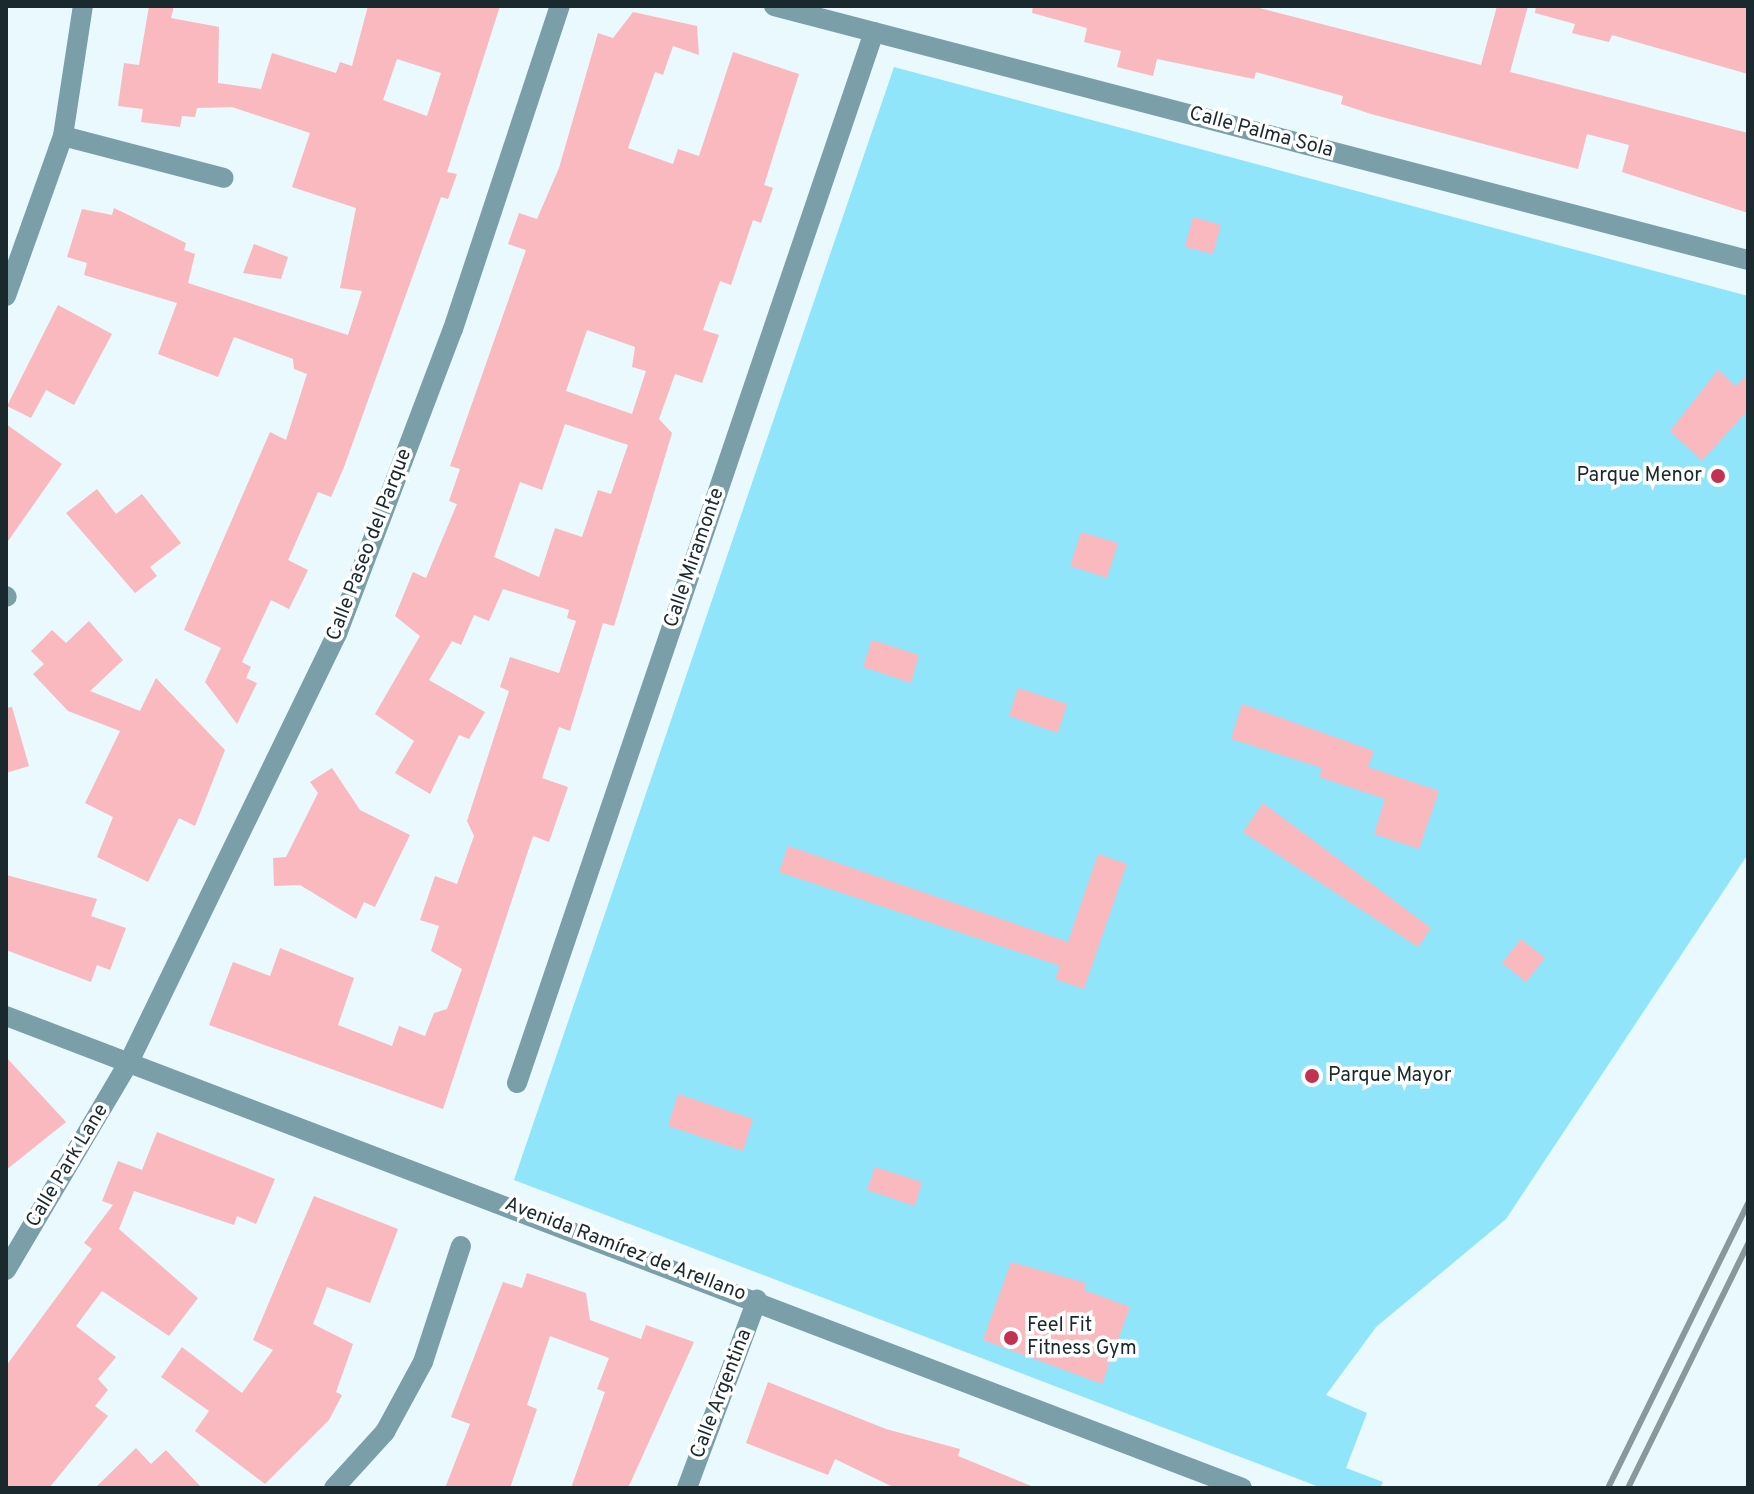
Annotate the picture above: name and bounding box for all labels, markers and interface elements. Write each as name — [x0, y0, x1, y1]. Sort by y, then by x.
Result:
street label: Calle Palma Sola — [1186, 102, 1336, 164]
street label: Calle Paseo del Parque — [322, 446, 418, 644]
place label: Parque Menor — [1576, 464, 1702, 488]
marker: Parque Menor — [1709, 467, 1727, 485]
street label: Calle Miramonte — [660, 485, 730, 631]
place label: Parque Mayor — [1328, 1064, 1451, 1088]
marker: Parque Mayor — [1303, 1067, 1321, 1085]
street label: Calle Park Lane — [22, 1100, 114, 1232]
street label: Avenida Ramírez de Arellano — [501, 1193, 749, 1307]
place label: Feel Fit Fitness Gym — [1027, 1314, 1137, 1361]
street label: Calle Argentina — [686, 1326, 758, 1462]
marker: Feel Fit Fitness Gym — [1002, 1329, 1020, 1347]

